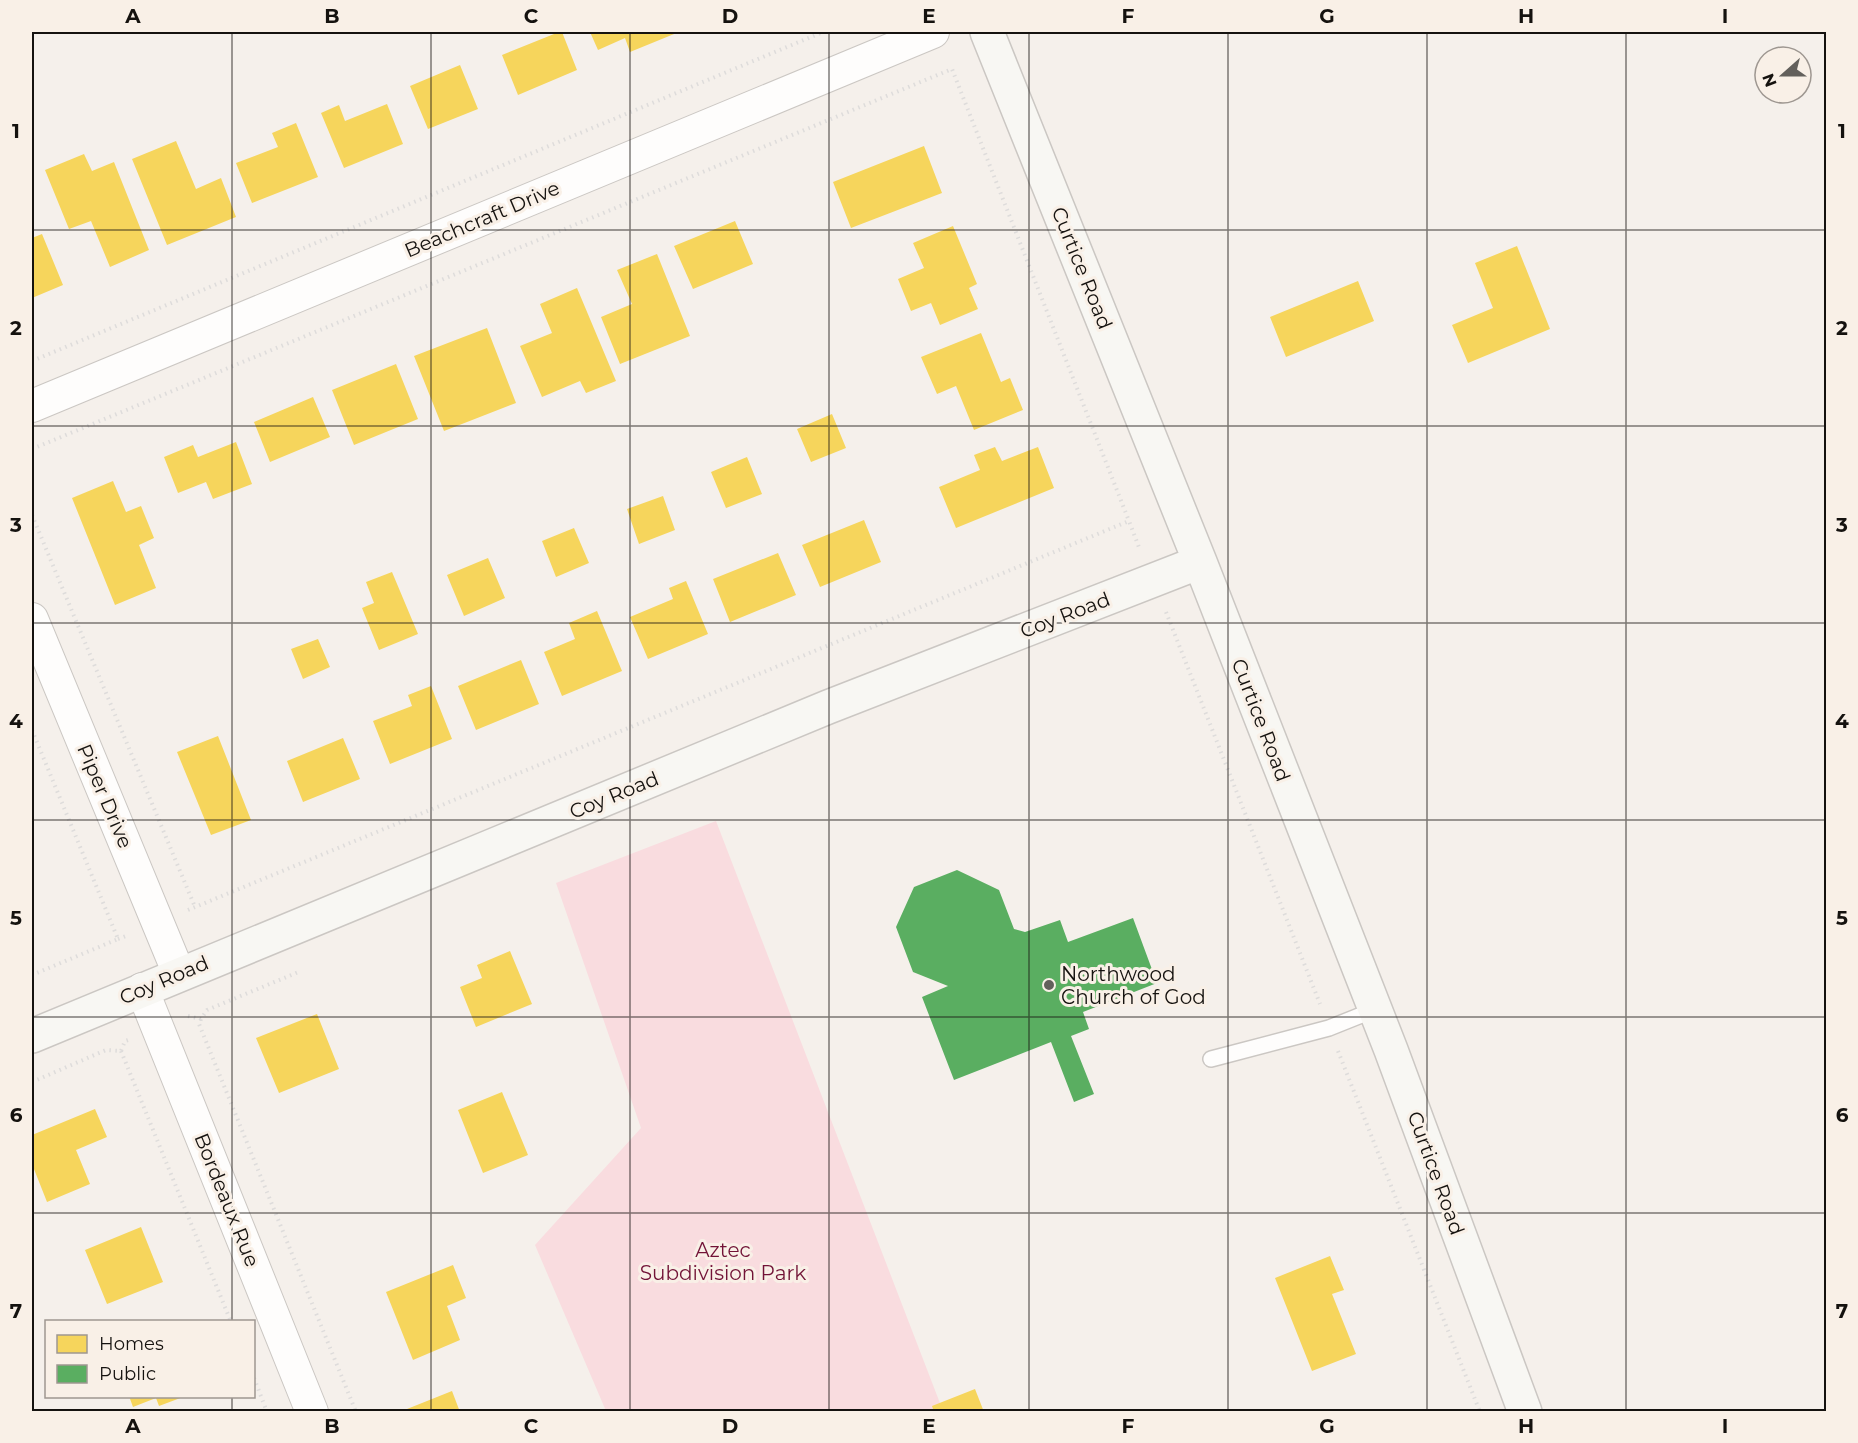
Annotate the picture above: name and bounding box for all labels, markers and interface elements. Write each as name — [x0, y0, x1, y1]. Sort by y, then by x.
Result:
text: A — [124, 4, 141, 28]
text: B — [324, 4, 340, 28]
text: C — [524, 4, 539, 28]
text: D — [722, 4, 738, 28]
text: E — [922, 4, 936, 28]
text: F — [1122, 4, 1135, 28]
text: G — [1319, 4, 1335, 28]
text: H — [1518, 4, 1534, 28]
text: I — [1722, 4, 1728, 28]
north arrow — [1753, 45, 1813, 105]
text: N — [1758, 71, 1781, 90]
text: 1 — [12, 119, 20, 143]
text: 1 — [1838, 119, 1846, 143]
street label: Beachcraft Drive — [401, 176, 563, 262]
street label: Curtice Road — [1047, 203, 1117, 333]
text: 2 — [10, 316, 22, 340]
text: 2 — [1836, 316, 1848, 340]
text: 3 — [9, 513, 22, 537]
text: 3 — [1835, 513, 1848, 537]
street label: Coy Road — [1017, 587, 1113, 643]
street label: Curtice Road — [1227, 655, 1295, 785]
text: 4 — [9, 709, 23, 733]
text: 4 — [1835, 709, 1849, 733]
street label: Piper Drive — [72, 740, 138, 852]
street label: Coy Road — [566, 766, 662, 824]
text: 5 — [10, 906, 22, 930]
text: 5 — [1836, 906, 1848, 930]
street label: Coy Road — [116, 951, 212, 1009]
place label: Northwood Church of God — [1061, 962, 1206, 1009]
marker: Northwood Church of God — [1042, 978, 1056, 992]
text: 6 — [10, 1103, 23, 1127]
text: 6 — [1836, 1103, 1849, 1127]
street label: Curtice Road — [1403, 1108, 1469, 1238]
street label: Bordeaux Rue — [189, 1130, 265, 1270]
park label: Aztec Subdivision Park — [640, 1238, 806, 1285]
text: 7 — [10, 1299, 22, 1323]
text: 7 — [1836, 1299, 1848, 1323]
legend — [45, 1320, 255, 1398]
text: Homes — [99, 1333, 164, 1355]
text: Public — [99, 1363, 156, 1385]
text: A — [124, 1414, 141, 1438]
text: B — [324, 1414, 340, 1438]
text: C — [524, 1414, 539, 1438]
text: D — [722, 1414, 738, 1438]
text: E — [922, 1414, 936, 1438]
text: F — [1122, 1414, 1135, 1438]
text: G — [1319, 1414, 1335, 1438]
text: H — [1518, 1414, 1534, 1438]
text: I — [1722, 1414, 1728, 1438]

